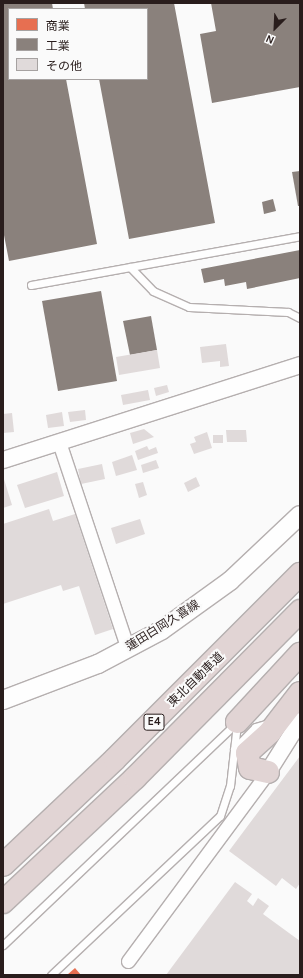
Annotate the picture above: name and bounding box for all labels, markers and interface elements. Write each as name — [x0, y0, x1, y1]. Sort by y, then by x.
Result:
legend — [8, 8, 148, 80]
north arrow — [255, 8, 295, 48]
text: 商業 — [46, 19, 70, 33]
text: N — [264, 32, 276, 47]
text: 工業 — [46, 39, 70, 53]
text: その他 — [46, 59, 82, 73]
street label: 蓮田白岡久喜線 — [124, 598, 202, 654]
street label: 東北自動車道 — [165, 650, 227, 710]
road number: E4 — [143, 713, 165, 731]

